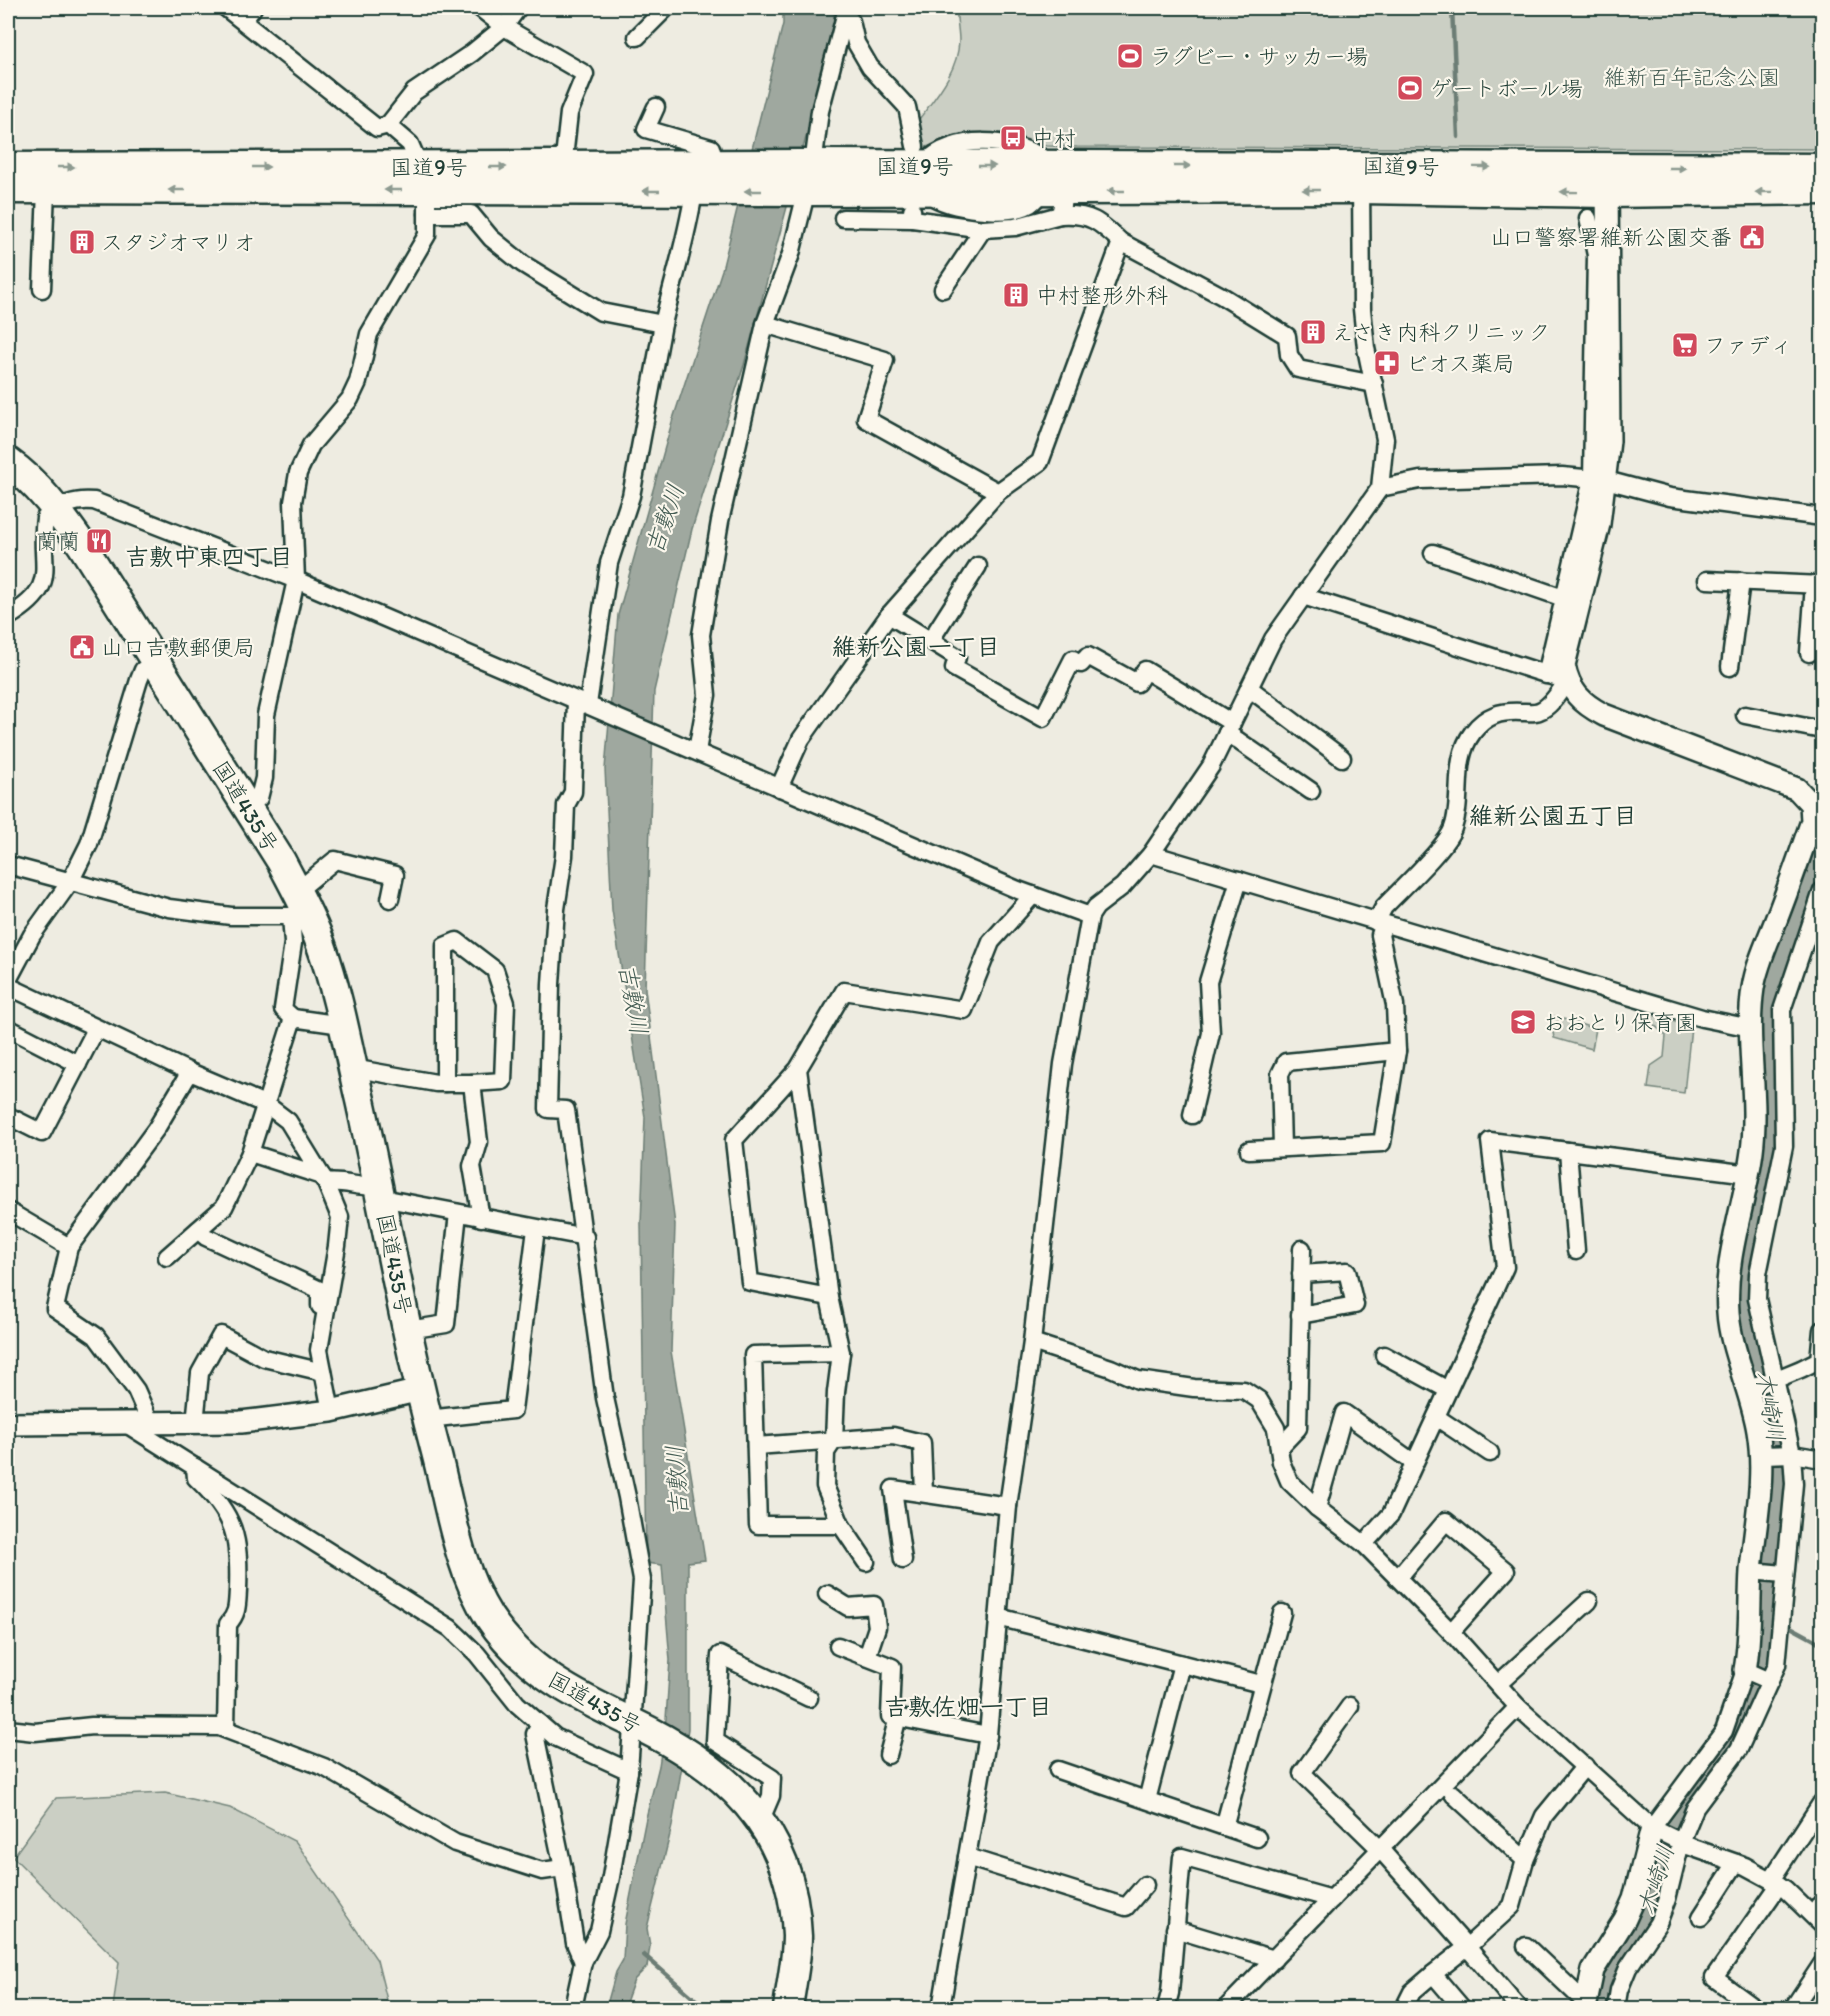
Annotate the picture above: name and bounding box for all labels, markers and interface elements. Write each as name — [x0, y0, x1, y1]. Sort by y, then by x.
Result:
sports icon: ラグビー・サッカー場 — [1115, 41, 1145, 71]
place label: ラグビー・サッカー場 — [1150, 43, 1368, 70]
park label: 維新百年記念公園 — [1604, 64, 1780, 91]
sports icon: ゲートボール場 — [1395, 73, 1425, 103]
place label: ゲートボール場 — [1430, 75, 1583, 102]
bus stop icon: 中村 — [998, 123, 1028, 153]
place label: 中村 — [1032, 125, 1076, 152]
street label: 国道9号 — [1362, 152, 1440, 181]
street label: 国道9号 — [876, 153, 954, 180]
street label: 国道9号 — [390, 154, 468, 181]
one-way arrow — [978, 161, 997, 171]
one-way arrow — [1173, 161, 1192, 171]
one-way arrow — [56, 162, 75, 172]
one-way arrow — [251, 162, 270, 172]
one-way arrow — [488, 162, 507, 172]
one-way arrow — [1473, 162, 1492, 172]
one-way arrow — [1668, 163, 1687, 173]
one-way arrow — [168, 185, 187, 195]
one-way arrow — [384, 185, 403, 195]
one-way arrow — [1302, 185, 1321, 195]
one-way arrow — [642, 186, 661, 196]
one-way arrow — [743, 186, 762, 196]
one-way arrow — [1107, 186, 1126, 196]
one-way arrow — [1560, 187, 1579, 197]
one-way arrow — [1755, 188, 1774, 197]
public building icon: 山口警察署維新公園交番 — [1737, 222, 1767, 252]
place label: 山口警察署維新公園交番 — [1490, 224, 1732, 251]
building icon: スタジオマリオ — [67, 227, 97, 257]
place label: スタジオマリオ — [101, 229, 255, 256]
building icon: 中村整形外科 — [1001, 280, 1031, 310]
place label: 中村整形外科 — [1036, 282, 1168, 309]
building icon: えさき内科クリニック — [1298, 317, 1328, 347]
place label: えさき内科クリニック — [1332, 319, 1550, 346]
supermarket icon: ファディ — [1670, 330, 1700, 360]
place label: ファディ — [1704, 332, 1792, 359]
pharmacy icon: ビオス薬局 — [1372, 348, 1402, 378]
place label: ビオス薬局 — [1406, 350, 1515, 377]
water label: 吉敷川 — [639, 480, 690, 558]
restaurant icon: 蘭蘭 — [84, 526, 114, 556]
place label: 蘭蘭 — [36, 528, 80, 555]
district label: 吉敷中東四丁目 — [125, 542, 293, 571]
public building icon: 山口吉敷郵便局 — [67, 632, 97, 662]
district label: 維新公園一丁目 — [832, 632, 1000, 661]
place label: 山口吉敷郵便局 — [101, 634, 255, 661]
street label: 国道435号 — [207, 756, 284, 857]
district label: 維新公園五丁目 — [1469, 801, 1637, 830]
water label: 吉敷川 — [613, 961, 654, 1037]
school or university icon: おおとり保育園 — [1508, 1007, 1538, 1037]
place label: おおとり保育園 — [1543, 1009, 1697, 1036]
street label: 国道435号 — [371, 1211, 418, 1317]
water label: 木崎川 — [1750, 1368, 1791, 1444]
water label: 吉敷川 — [660, 1444, 693, 1518]
street label: 国道435号 — [543, 1666, 646, 1739]
district label: 吉敷佐畑一丁目 — [884, 1692, 1052, 1721]
water label: 木崎川 — [1631, 1841, 1680, 1919]

